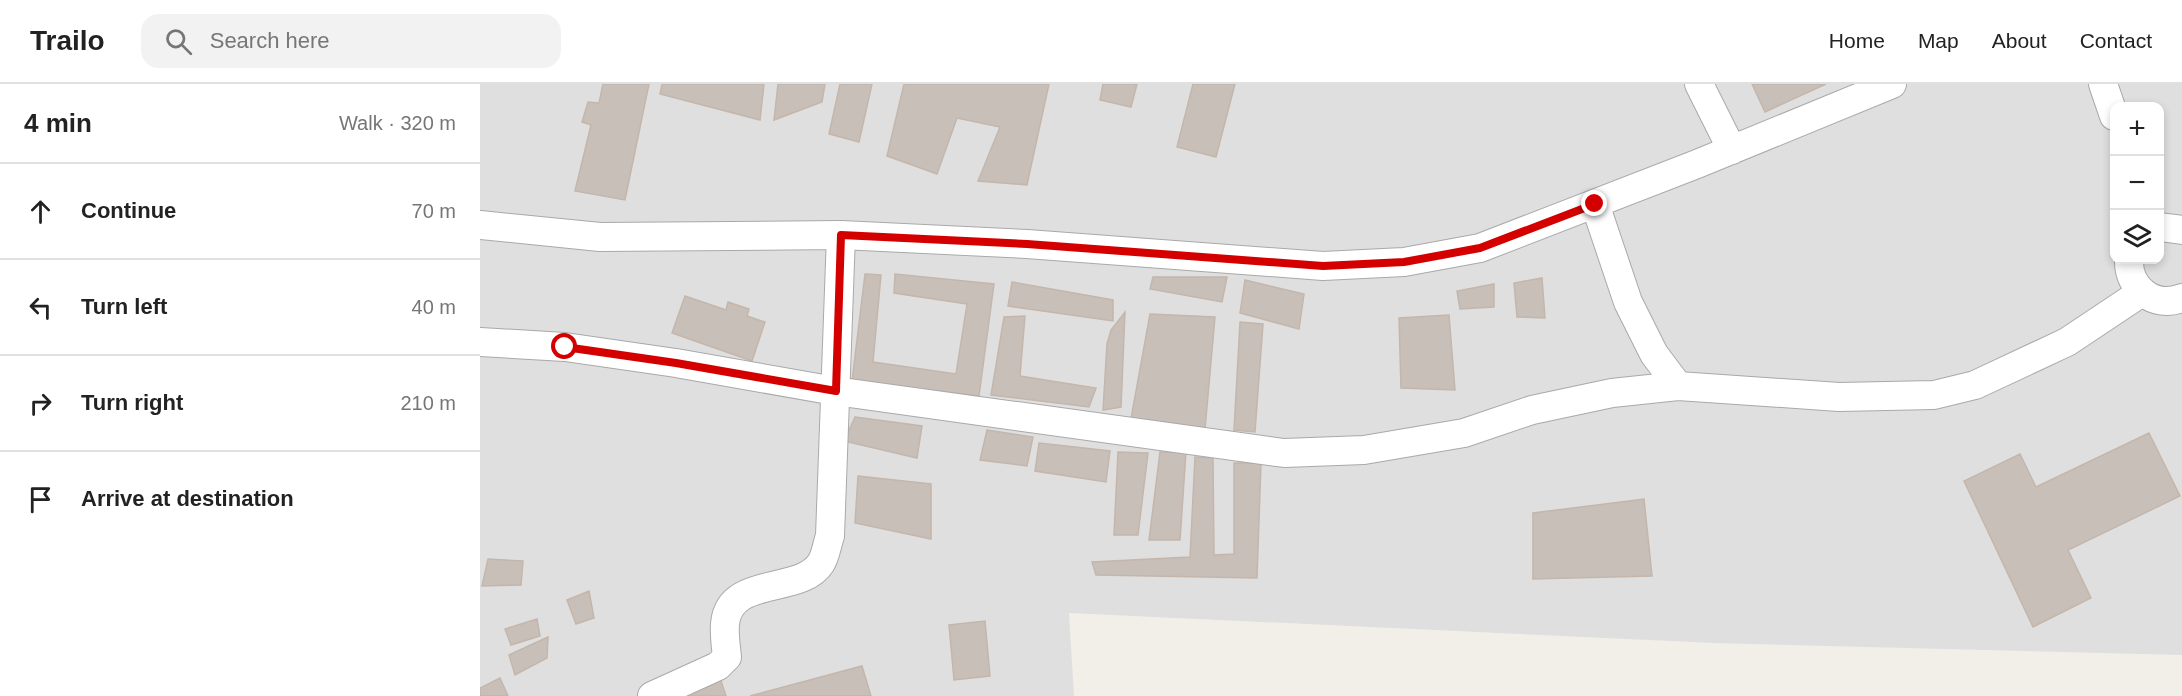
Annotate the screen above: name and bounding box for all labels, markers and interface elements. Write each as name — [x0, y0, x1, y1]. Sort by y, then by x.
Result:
search box — [141, 14, 561, 68]
text: Trailo — [30, 25, 105, 56]
icon: search — [162, 25, 195, 58]
text: Search here — [210, 28, 330, 53]
text: Home — [1829, 29, 1885, 52]
text: Map — [1918, 29, 1959, 52]
text: About — [1992, 29, 2047, 52]
text: Contact — [2080, 29, 2152, 52]
map controls — [2110, 102, 2164, 264]
button: + — [2110, 102, 2164, 156]
text: 4 min — [24, 108, 92, 138]
text: Walk · 320 m — [339, 112, 456, 134]
button: − — [2110, 156, 2164, 210]
route end — [1581, 190, 1607, 216]
icon: ahead — [24, 195, 57, 228]
text: Continue — [81, 198, 176, 223]
text: 70 m — [412, 200, 456, 222]
button: layers — [2110, 210, 2164, 264]
icon: left — [24, 291, 57, 324]
text: Turn left — [81, 294, 167, 319]
text: 40 m — [412, 296, 456, 318]
route start — [551, 333, 577, 359]
icon: right — [24, 387, 57, 420]
text: Turn right — [81, 390, 183, 415]
text: 210 m — [400, 392, 456, 414]
icon: arrive — [24, 483, 57, 516]
text: Arrive at destination — [81, 486, 294, 511]

